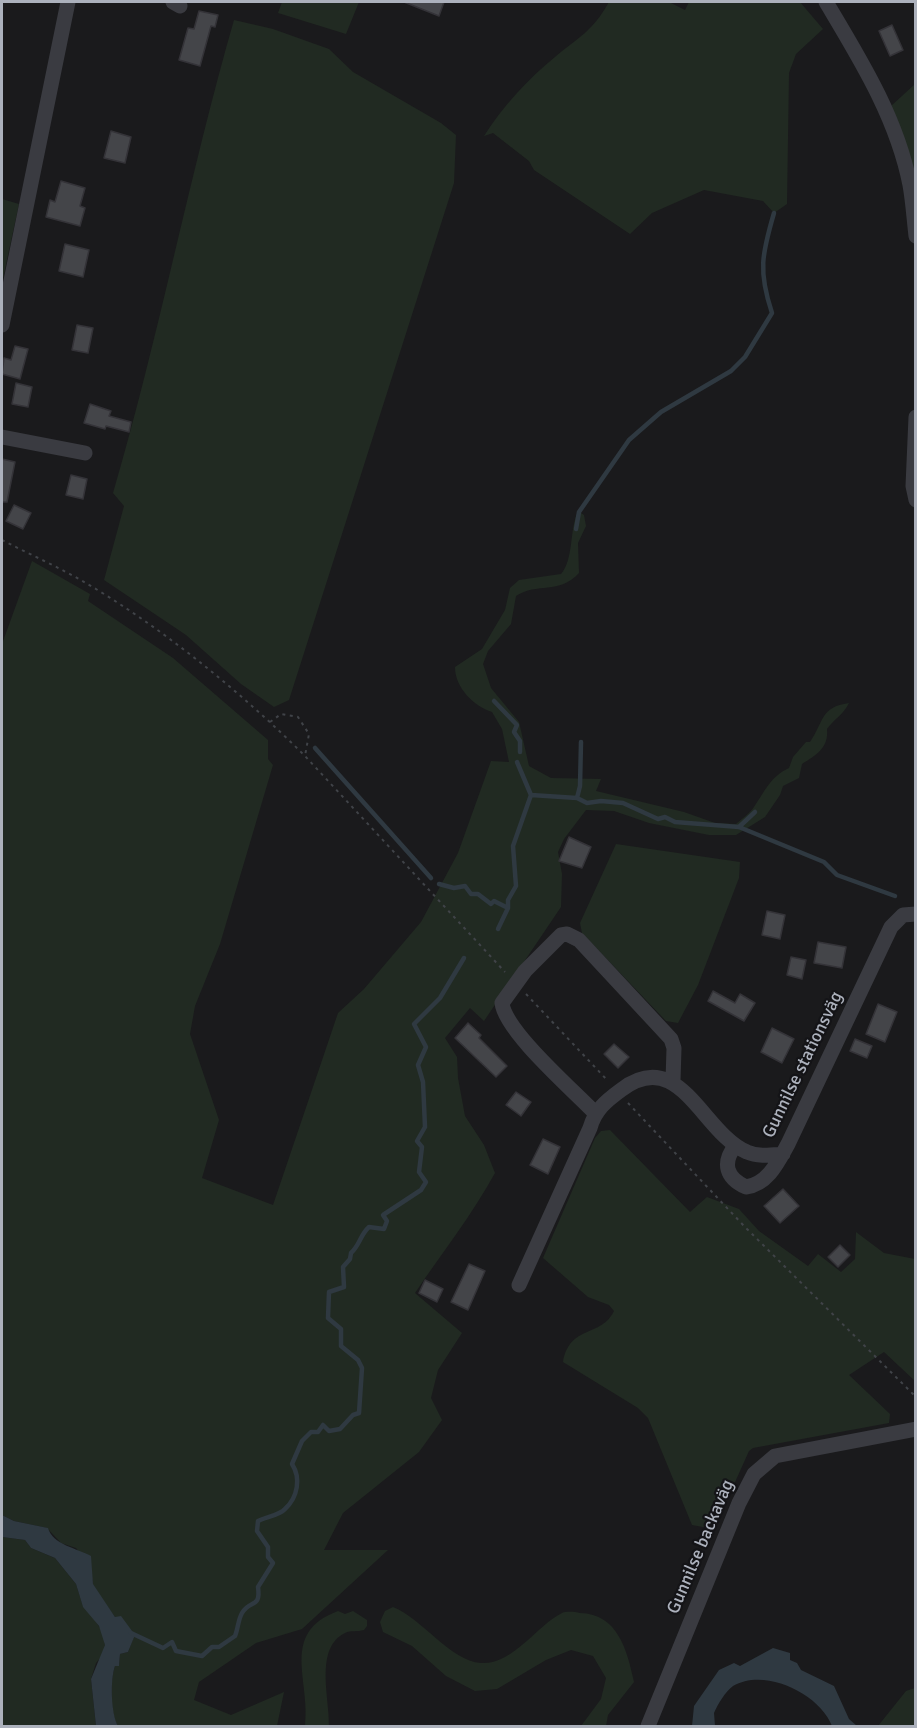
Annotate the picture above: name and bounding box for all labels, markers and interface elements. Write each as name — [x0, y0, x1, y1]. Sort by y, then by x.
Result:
street label: Gunnilse stationsväg — [758, 988, 848, 1142]
street label: Gunnilse backaväg — [663, 1477, 739, 1617]

